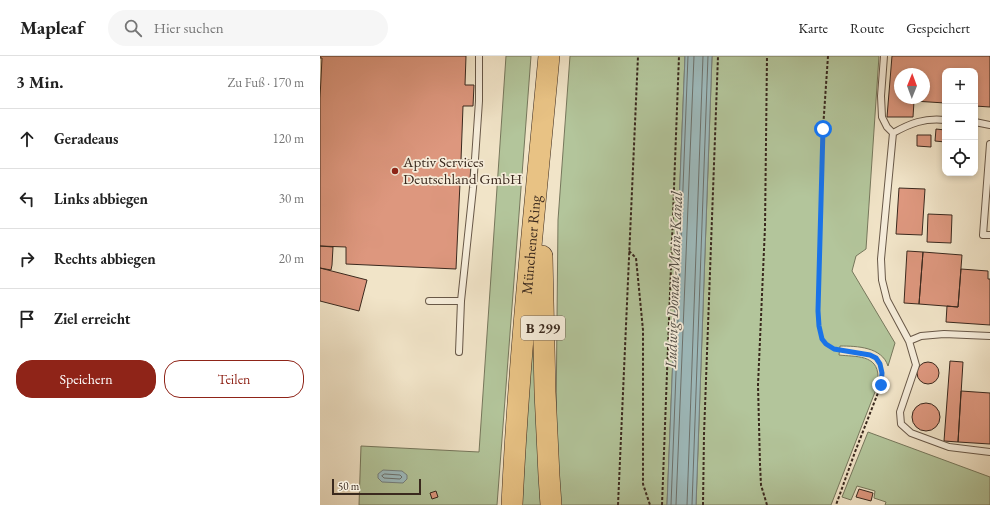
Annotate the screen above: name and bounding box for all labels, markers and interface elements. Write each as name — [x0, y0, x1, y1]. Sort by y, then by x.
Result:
search box — [108, 10, 388, 46]
text: Mapleaf — [20, 15, 84, 40]
icon: search — [122, 17, 144, 39]
text: Hier suchen — [154, 18, 224, 37]
text: Karte — [798, 19, 828, 37]
text: Route — [850, 19, 884, 37]
text: Gespeichert — [906, 19, 970, 37]
north arrow — [894, 68, 930, 104]
map controls — [942, 68, 978, 176]
button: + — [942, 68, 978, 104]
text: 3 Min. — [16, 71, 63, 93]
text: Zu Fuß · 170 m — [227, 74, 304, 91]
button: − — [942, 104, 978, 140]
route start — [814, 120, 832, 138]
icon: ahead — [16, 128, 38, 150]
text: Geradeaus — [54, 129, 118, 148]
text: 120 m — [273, 130, 304, 147]
button: locate — [942, 140, 978, 176]
place label: Aptiv Services Deutschland GmbH — [402, 152, 522, 188]
marker: Aptiv Services Deutschland GmbH — [390, 166, 400, 176]
icon: left — [16, 188, 38, 210]
text: Links abbiegen — [54, 189, 148, 208]
text: 30 m — [279, 190, 304, 207]
water label: Ludwig-Donau-Main-Kanal — [660, 191, 687, 370]
street label: Münchener Ring — [517, 194, 545, 295]
icon: right — [16, 248, 38, 270]
text: Rechts abbiegen — [54, 249, 156, 268]
text: 20 m — [279, 250, 304, 267]
icon: arrive — [16, 308, 38, 330]
text: Ziel erreicht — [54, 309, 130, 328]
road number: B 299 — [521, 316, 565, 340]
button: Speichern — [16, 360, 156, 398]
button: Teilen — [164, 360, 304, 398]
route end — [872, 376, 890, 394]
scale bar — [332, 477, 421, 496]
text: 50 m — [338, 479, 359, 493]

